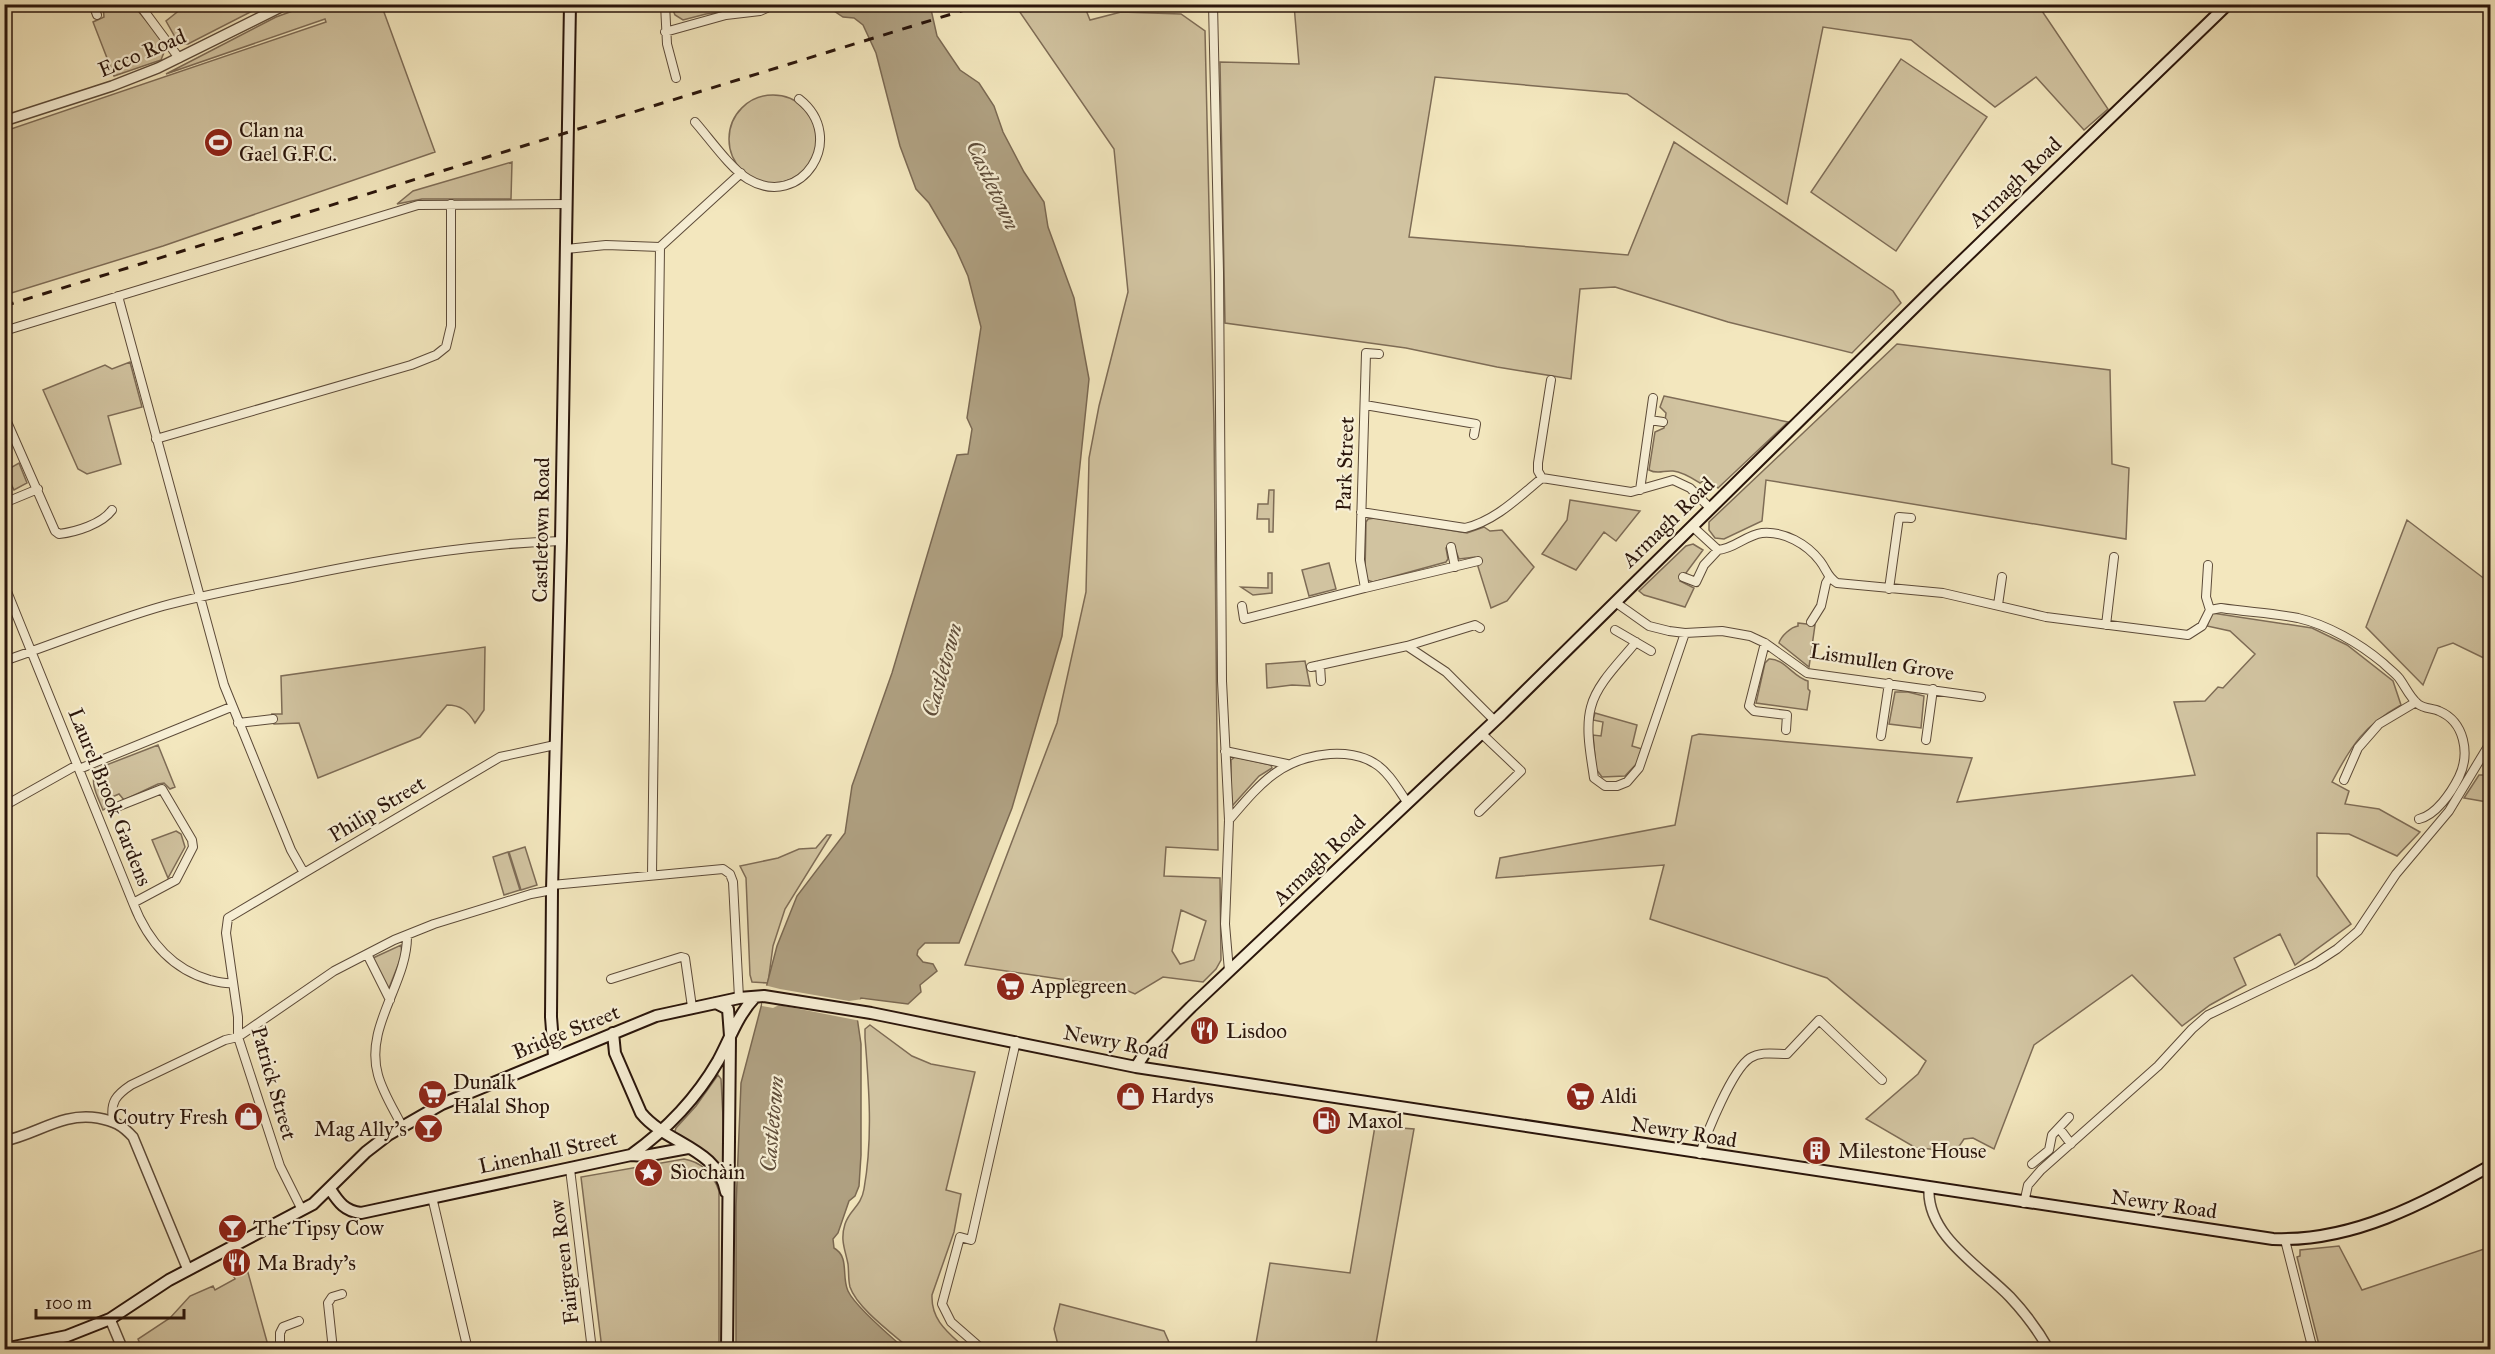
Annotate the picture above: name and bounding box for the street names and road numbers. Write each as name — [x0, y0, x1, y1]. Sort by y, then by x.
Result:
street label: Ecco Road — [94, 23, 190, 83]
street label: Armagh Road — [1962, 131, 2067, 233]
street label: Park Street — [1330, 416, 1360, 512]
street label: Castletown Road — [527, 457, 555, 603]
street label: Armagh Road — [1615, 471, 1720, 573]
street label: Lismullen Grove — [1808, 638, 1956, 686]
street label: Laurel Brook Gardens — [62, 704, 158, 890]
street label: Philip Street — [324, 770, 431, 848]
street label: Armagh Road — [1266, 809, 1371, 911]
street label: Bridge Street — [509, 999, 624, 1065]
street label: Newry Road — [1061, 1019, 1171, 1065]
street label: Patrick Street — [245, 1023, 303, 1143]
street label: Newry Road — [1629, 1111, 1739, 1153]
street label: Linenhall Street — [476, 1124, 620, 1179]
street label: Newry Road — [2109, 1184, 2219, 1224]
street label: Fairgreen Row — [543, 1198, 585, 1326]

